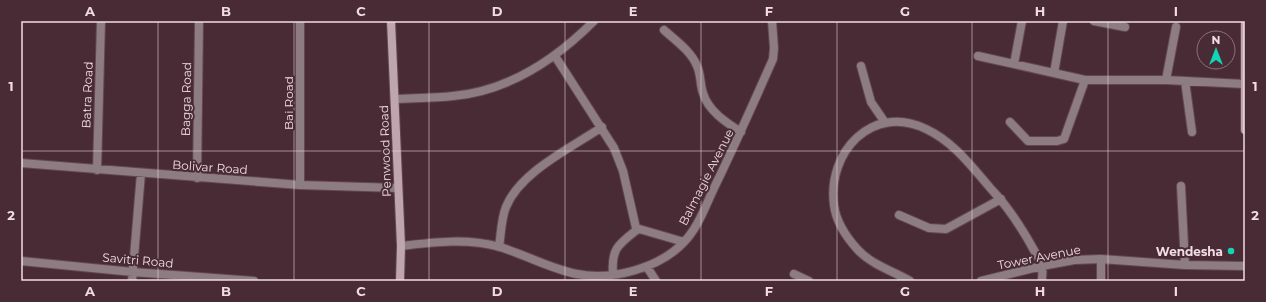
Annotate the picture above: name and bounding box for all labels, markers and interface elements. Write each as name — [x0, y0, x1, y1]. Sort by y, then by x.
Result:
text: A — [84, 3, 96, 19]
text: B — [221, 3, 231, 19]
text: C — [356, 3, 366, 19]
text: D — [492, 3, 503, 19]
text: E — [629, 3, 638, 19]
text: F — [765, 3, 773, 19]
text: G — [900, 3, 910, 19]
text: H — [1035, 3, 1045, 19]
text: I — [1174, 3, 1178, 19]
north arrow — [1196, 30, 1236, 70]
text: N — [1212, 33, 1220, 47]
street label: Batra Road — [78, 61, 96, 129]
street label: Bagga Road — [178, 62, 194, 136]
street label: Bai Road — [281, 76, 296, 130]
text: 1 — [8, 78, 14, 94]
text: 1 — [1252, 78, 1258, 94]
street label: Penwood Road — [376, 105, 394, 197]
street label: Balmagie Avenue — [675, 126, 737, 228]
street label: Bolivar Road — [172, 157, 248, 177]
text: 2 — [7, 207, 15, 223]
text: 2 — [1251, 207, 1259, 223]
street label: Tower Avenue — [996, 242, 1082, 272]
place label: Wendesha — [1156, 244, 1223, 259]
marker: Wendesha — [1226, 246, 1236, 256]
street label: Savitri Road — [102, 249, 174, 271]
text: A — [84, 283, 96, 299]
text: B — [221, 283, 231, 299]
text: C — [356, 283, 366, 299]
text: D — [492, 283, 503, 299]
text: E — [629, 283, 638, 299]
text: F — [765, 283, 773, 299]
text: G — [900, 283, 910, 299]
text: H — [1035, 283, 1045, 299]
text: I — [1174, 283, 1178, 299]

